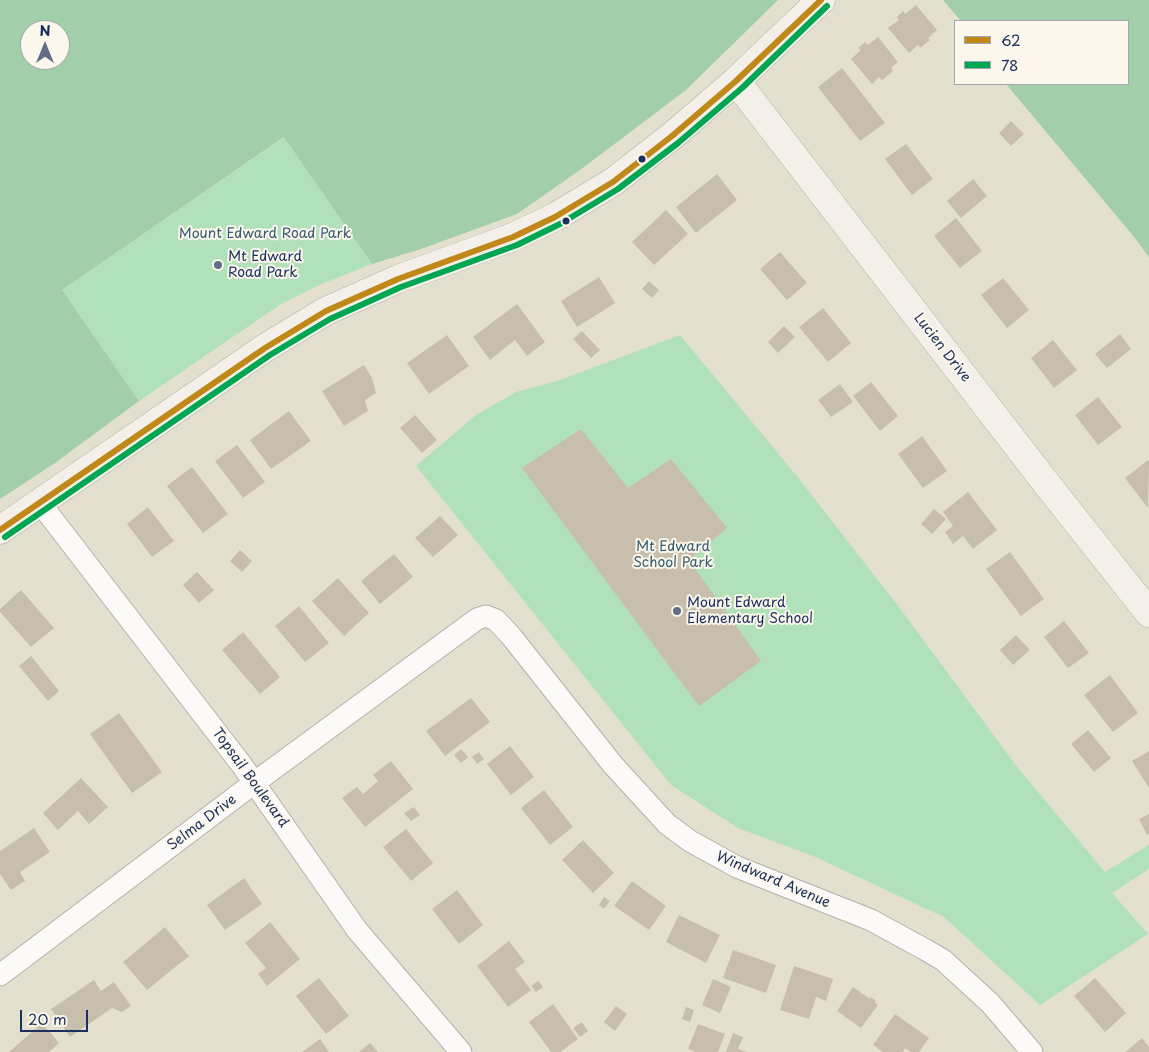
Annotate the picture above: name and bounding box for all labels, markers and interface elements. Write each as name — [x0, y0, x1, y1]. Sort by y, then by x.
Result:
north arrow — [20, 20, 70, 70]
text: N — [39, 20, 51, 41]
legend — [954, 20, 1129, 85]
text: 62 — [1001, 28, 1021, 51]
text: 78 — [1001, 53, 1019, 76]
unlabelled marker — [637, 154, 647, 164]
unlabelled marker — [561, 216, 571, 226]
park label: Mount Edward Road Park — [179, 226, 351, 242]
place label: Mt Edward Road Park — [228, 249, 302, 282]
marker: Mt Edward Road Park — [212, 259, 224, 271]
street label: Lucien Drive — [910, 310, 974, 386]
park label: Mt Edward School Park — [633, 539, 713, 572]
place label: Mount Edward Elementary School — [687, 595, 813, 628]
marker: Mount Edward Elementary School — [671, 605, 683, 617]
street label: Topsail Boulevard — [208, 725, 292, 831]
street label: Selma Drive — [164, 791, 240, 855]
street label: Windward Avenue — [713, 848, 833, 912]
scale bar — [22, 1000, 90, 1032]
text: 20 m — [28, 1007, 67, 1030]

